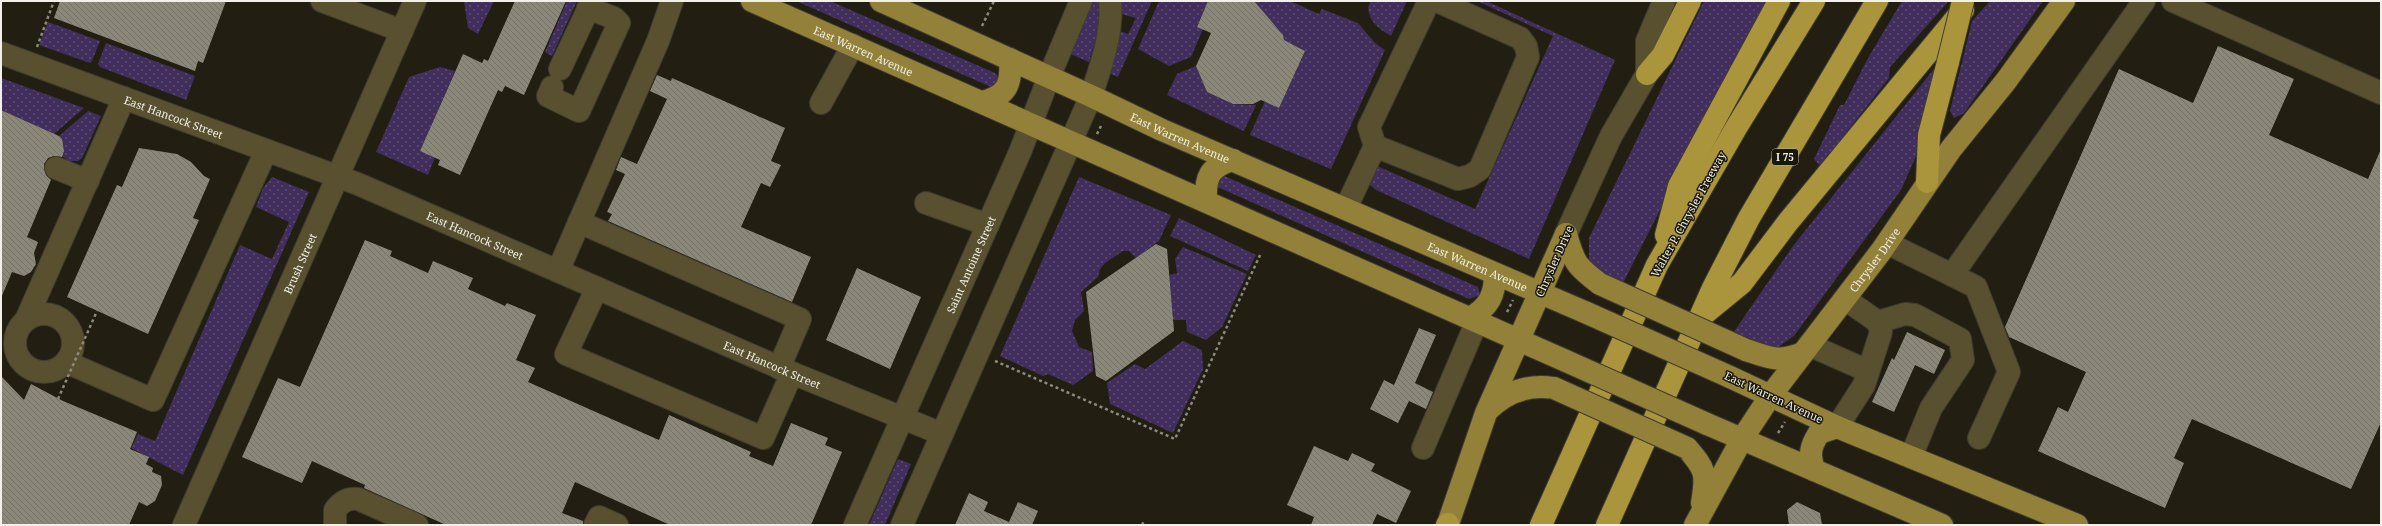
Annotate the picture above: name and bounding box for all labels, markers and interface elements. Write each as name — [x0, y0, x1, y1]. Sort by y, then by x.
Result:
street label: East Warren Avenue — [811, 22, 916, 79]
street label: East Hancock Street — [122, 91, 225, 141]
street label: East Warren Avenue — [1128, 109, 1233, 166]
street label: Walter P. Chrysler Freeway — [1647, 148, 1729, 280]
road number: I 75 — [1772, 149, 1798, 165]
street label: East Hancock Street — [424, 207, 526, 263]
street label: Saint Antoine Street — [942, 213, 998, 315]
street label: Chrysler Drive — [1532, 223, 1576, 299]
street label: Chrysler Drive — [1845, 224, 1903, 295]
street label: Brush Street — [279, 230, 319, 296]
street label: East Warren Avenue — [1425, 238, 1530, 294]
street label: East Hancock Street — [721, 337, 823, 391]
street label: East Warren Avenue — [1722, 368, 1826, 426]

